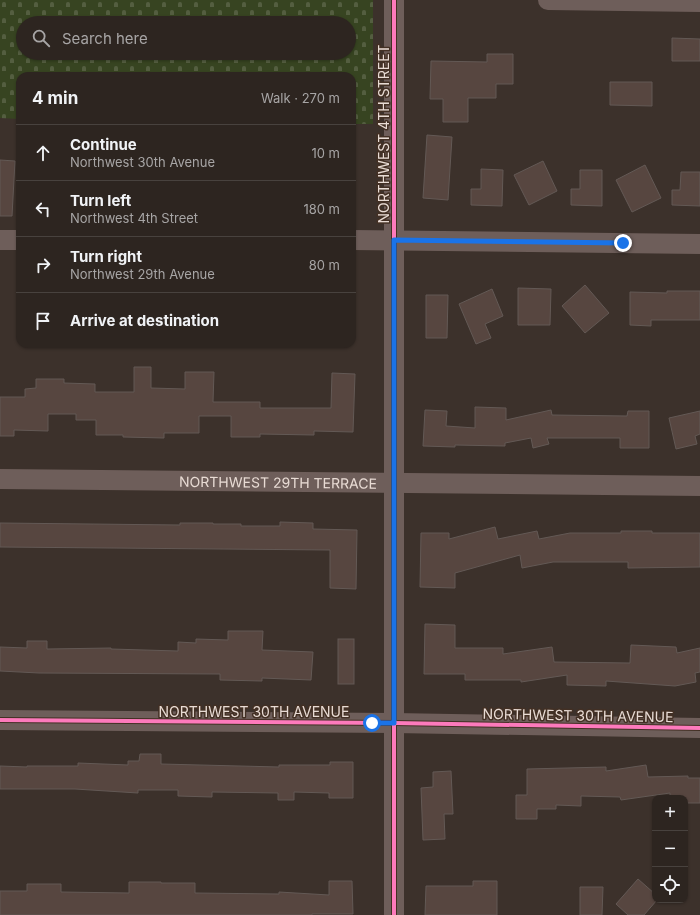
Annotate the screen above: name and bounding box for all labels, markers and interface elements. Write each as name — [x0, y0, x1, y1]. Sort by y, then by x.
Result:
search box — [16, 16, 356, 60]
icon: search — [30, 27, 52, 49]
text: Search here — [62, 29, 148, 48]
street label: NORTHWEST 4TH STREET — [375, 44, 392, 224]
text: 4 min — [32, 88, 78, 108]
text: Walk · 270 m — [261, 90, 340, 106]
text: Continue — [70, 135, 137, 154]
icon: ahead — [32, 142, 54, 164]
text: 10 m — [311, 145, 340, 161]
text: Northwest 30th Avenue — [70, 154, 215, 170]
text: Turn left — [70, 191, 131, 210]
icon: left — [32, 198, 54, 220]
text: 180 m — [303, 201, 340, 217]
text: Northwest 4th Street — [70, 210, 198, 226]
route end — [614, 234, 632, 252]
text: Turn right — [70, 247, 142, 266]
icon: right — [32, 254, 54, 276]
text: 80 m — [309, 257, 340, 273]
text: Northwest 29th Avenue — [70, 266, 215, 282]
icon: arrive — [32, 310, 54, 332]
text: Arrive at destination — [70, 311, 219, 330]
street label: NORTHWEST 29TH TERRACE — [179, 472, 377, 491]
street label: NORTHWEST 30TH AVENUE — [159, 703, 349, 720]
street label: NORTHWEST 30TH AVENUE — [482, 705, 674, 725]
route start — [363, 714, 381, 732]
map controls — [652, 795, 688, 903]
button: + — [652, 795, 688, 831]
button: − — [652, 831, 688, 867]
button: locate — [652, 867, 688, 903]

